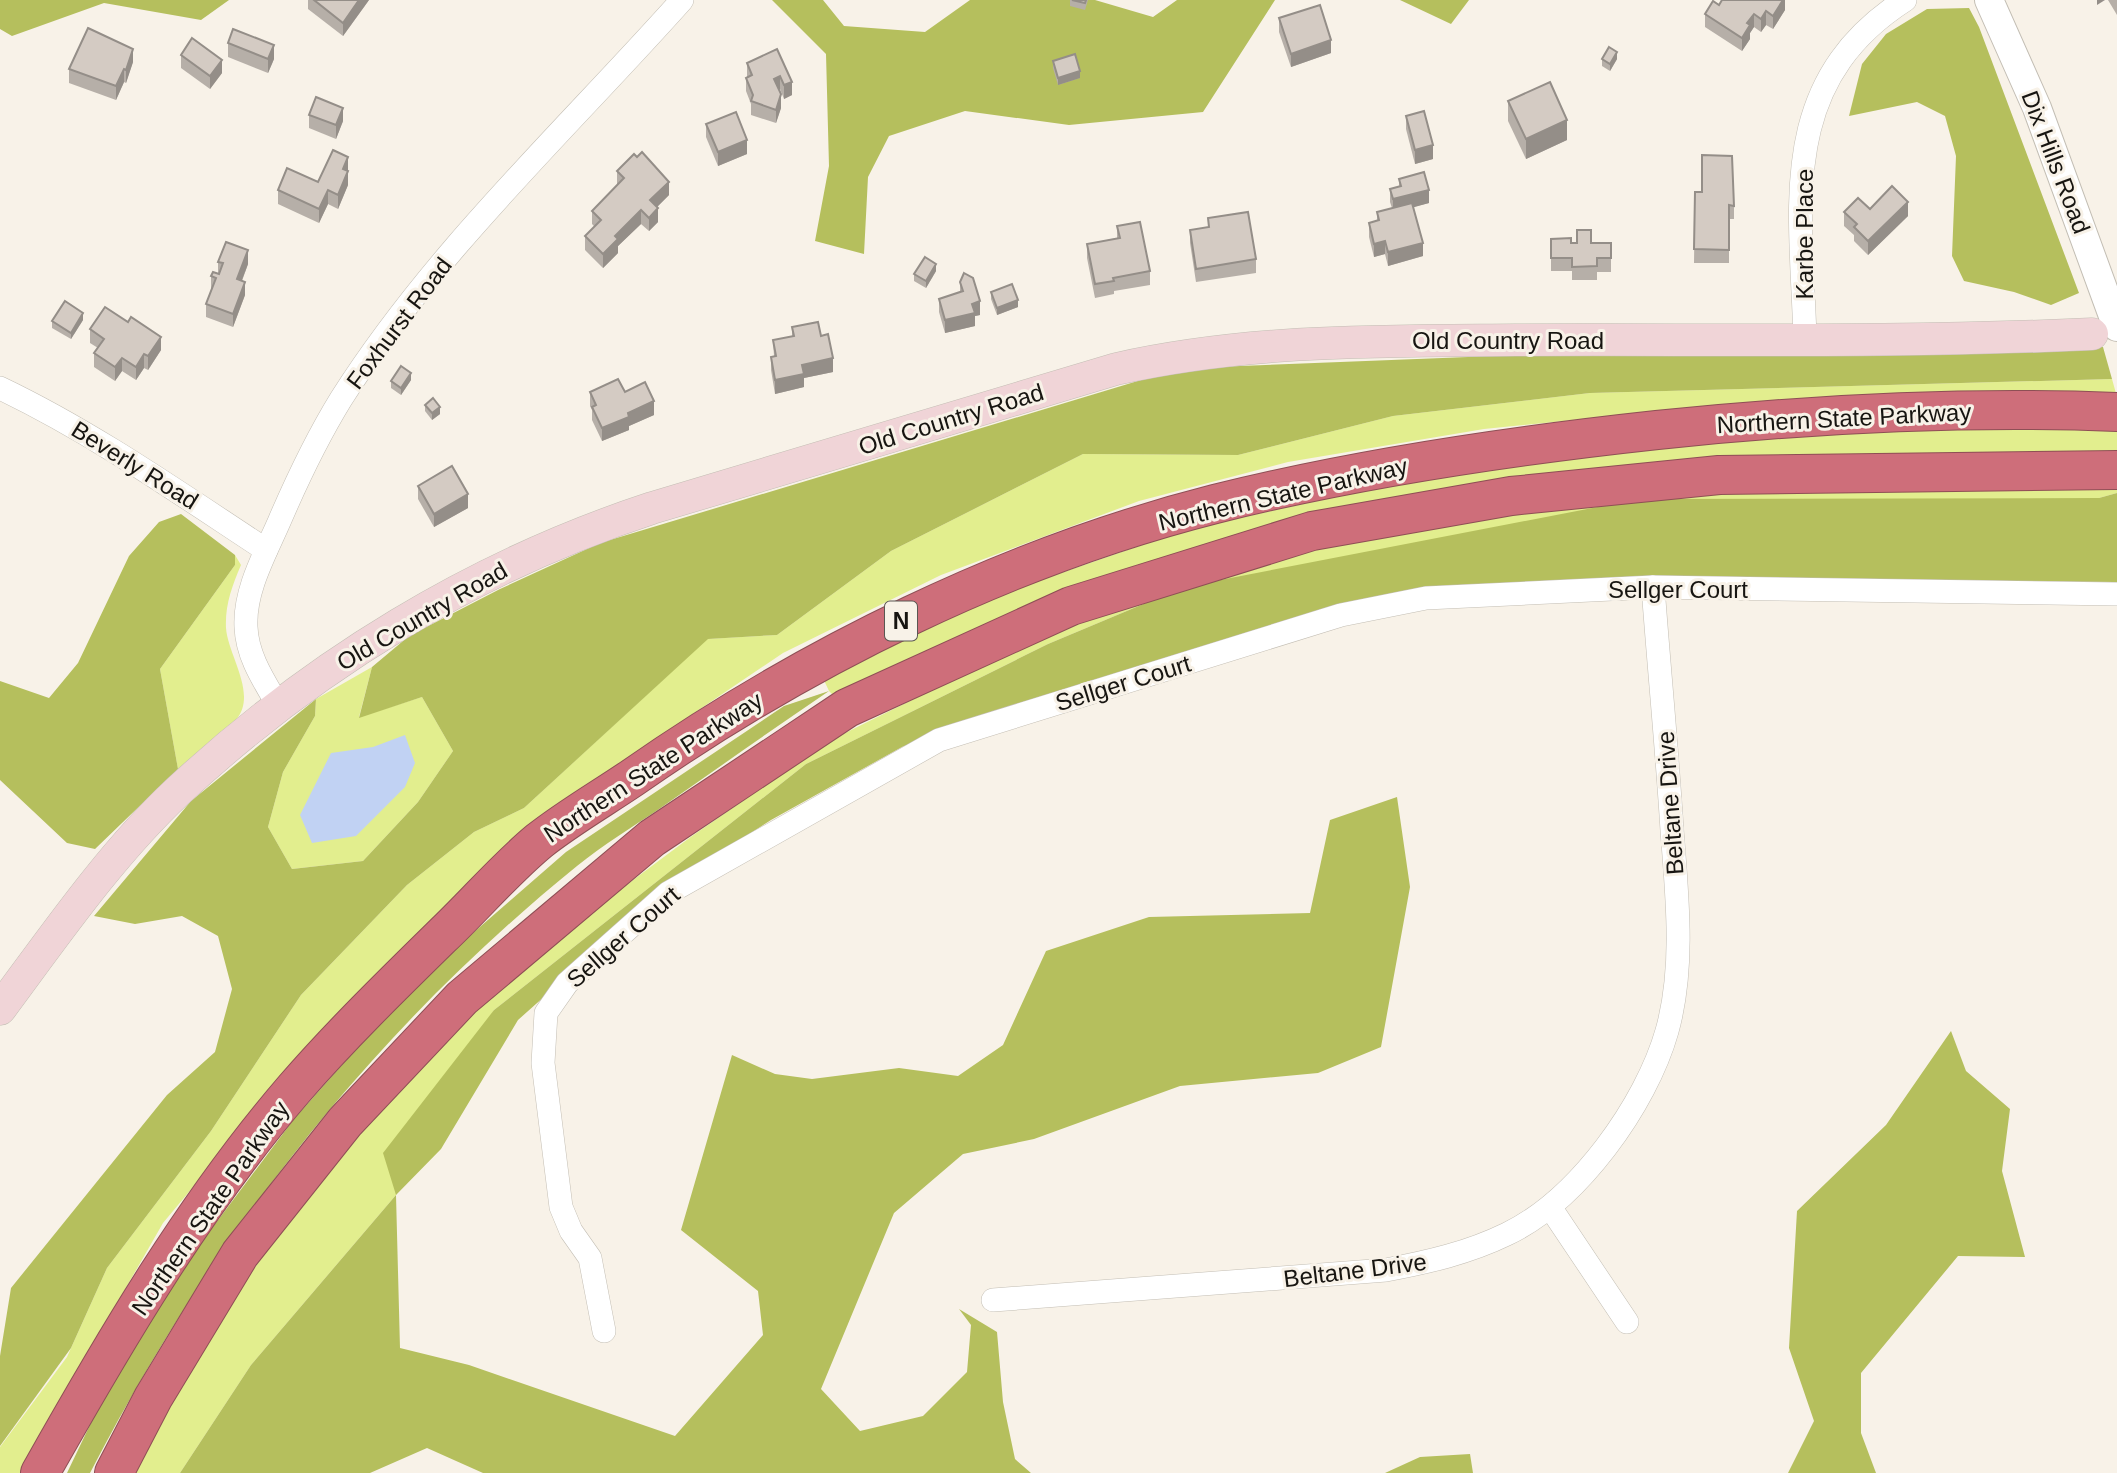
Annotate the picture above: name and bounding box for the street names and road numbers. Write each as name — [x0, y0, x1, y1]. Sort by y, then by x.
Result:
street label: Dix Hills Road — [2016, 87, 2096, 237]
street label: Karbe Place — [1791, 169, 1818, 299]
street label: Foxhurst Road — [341, 252, 457, 394]
street label: Old Country Road — [1412, 327, 1604, 354]
street label: Old Country Road — [855, 378, 1047, 460]
street label: Northern State Parkway — [1716, 398, 1972, 438]
street label: Beverly Road — [67, 415, 203, 515]
street label: Northern State Parkway — [1156, 452, 1410, 536]
street label: Old Country Road — [332, 556, 512, 676]
street label: Sellger Court — [1608, 576, 1748, 603]
road number: N — [885, 601, 917, 640]
street label: Sellger Court — [1052, 650, 1194, 716]
street label: Northern State Parkway — [539, 686, 767, 848]
street label: Beltane Drive — [1652, 730, 1688, 876]
street label: Sellger Court — [561, 881, 685, 993]
street label: Northern State Parkway — [126, 1096, 294, 1320]
street label: Beltane Drive — [1282, 1248, 1428, 1292]

